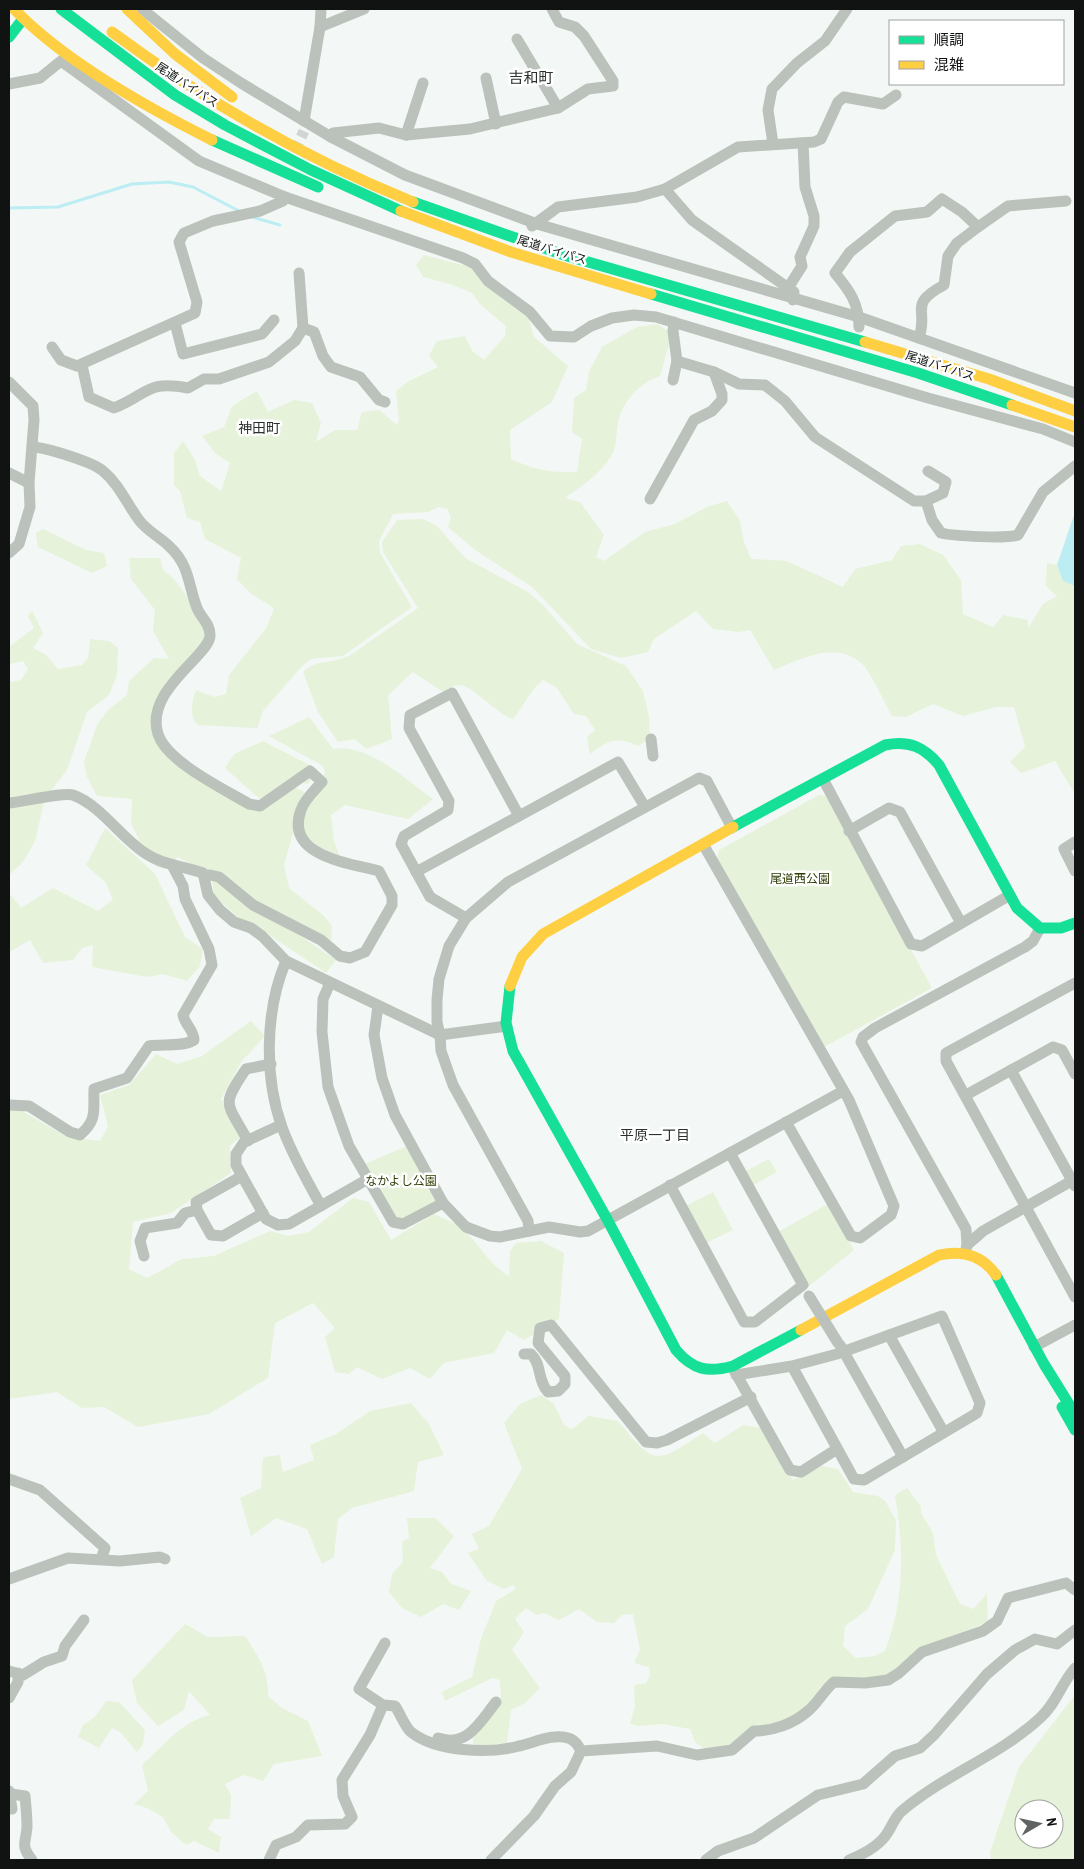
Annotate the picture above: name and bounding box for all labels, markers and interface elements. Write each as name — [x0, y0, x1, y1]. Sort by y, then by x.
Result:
legend — [889, 20, 1064, 85]
text: 順調 — [934, 29, 964, 50]
text: 混雑 — [934, 54, 964, 75]
street label: 尾道バイパス — [153, 59, 221, 111]
district label: 吉和町 — [508, 67, 554, 88]
street label: 尾道バイパス — [515, 232, 589, 268]
street label: 尾道バイパス — [903, 347, 977, 385]
district label: 神田町 — [238, 419, 280, 437]
park label: 尾道西公園 — [770, 871, 830, 887]
district label: 平原一丁目 — [620, 1126, 690, 1144]
park label: なかよし公園 — [365, 1173, 437, 1189]
north arrow — [1014, 1799, 1064, 1849]
text: N — [1042, 1816, 1061, 1827]

